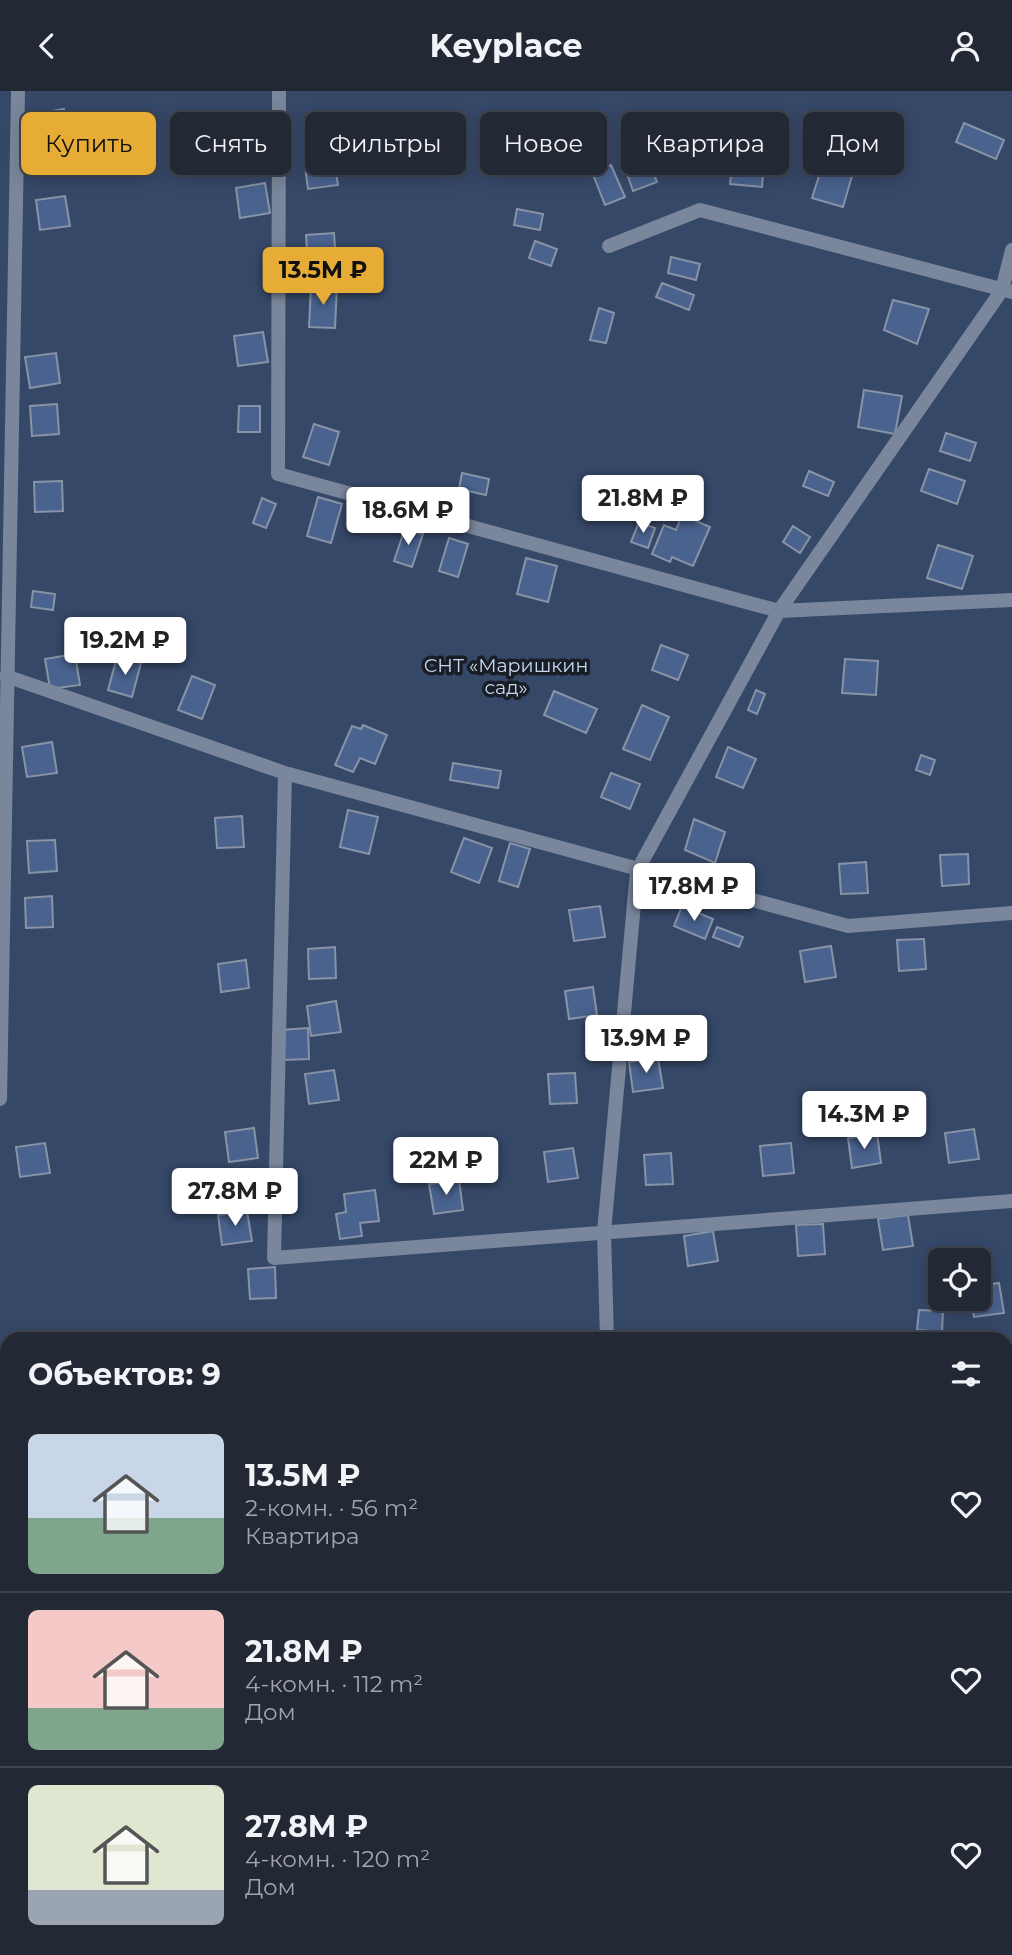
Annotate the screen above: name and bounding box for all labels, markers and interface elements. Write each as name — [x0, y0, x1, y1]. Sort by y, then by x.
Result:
text: Keyplace — [430, 26, 582, 65]
icon: back — [28, 27, 66, 65]
icon: person — [946, 27, 984, 65]
chip: Купить — [21, 112, 156, 175]
chip: Снять — [170, 112, 291, 175]
chip: Фильтры — [305, 112, 466, 175]
chip: Новое — [480, 112, 607, 175]
chip: Квартира — [621, 112, 789, 175]
chip: Дом — [803, 112, 904, 175]
pin: 13.5M ₽ — [258, 247, 388, 307]
text: 13.5M ₽ — [279, 256, 367, 284]
pin: 21.8M ₽ — [578, 475, 708, 535]
text: 21.8M ₽ — [598, 484, 688, 512]
pin: 18.6M ₽ — [343, 487, 473, 547]
text: 18.6M ₽ — [362, 496, 454, 524]
pin: 19.2M ₽ — [60, 617, 190, 677]
text: 19.2M ₽ — [80, 626, 170, 654]
park label: СНТ «Маришкин сад» — [424, 654, 588, 699]
pin: 17.8M ₽ — [629, 863, 759, 923]
text: 17.8M ₽ — [649, 872, 739, 900]
pin: 13.9M ₽ — [581, 1016, 711, 1075]
text: 13.9M ₽ — [601, 1024, 691, 1052]
pin: 14.3M ₽ — [799, 1091, 929, 1151]
text: 14.3M ₽ — [818, 1100, 910, 1128]
pin: 22M ₽ — [397, 1137, 495, 1197]
text: 22M ₽ — [409, 1146, 483, 1174]
pin: 27.8M ₽ — [170, 1169, 300, 1228]
text: 27.8M ₽ — [188, 1177, 282, 1205]
map controls — [928, 1248, 991, 1311]
button: locate — [928, 1248, 991, 1311]
icon: filters — [947, 1355, 985, 1393]
text: Объектов: 9 — [28, 1356, 221, 1393]
text: 13.5M ₽ — [245, 1457, 361, 1494]
icon: home — [84, 1462, 168, 1546]
icon: heart — [947, 1485, 985, 1523]
text: 2-комн. · 56 m² — [245, 1494, 418, 1522]
text: Квартира — [245, 1522, 359, 1550]
text: 21.8M ₽ — [245, 1633, 363, 1670]
icon: home — [84, 1638, 168, 1722]
icon: heart — [947, 1661, 985, 1699]
text: 4-комн. · 112 m² — [245, 1670, 423, 1698]
text: Дом — [245, 1698, 296, 1726]
text: 27.8M ₽ — [245, 1808, 368, 1845]
icon: home — [84, 1813, 168, 1897]
icon: heart — [947, 1836, 985, 1874]
text: 4-комн. · 120 m² — [245, 1845, 430, 1873]
text: Дом — [245, 1873, 296, 1901]

